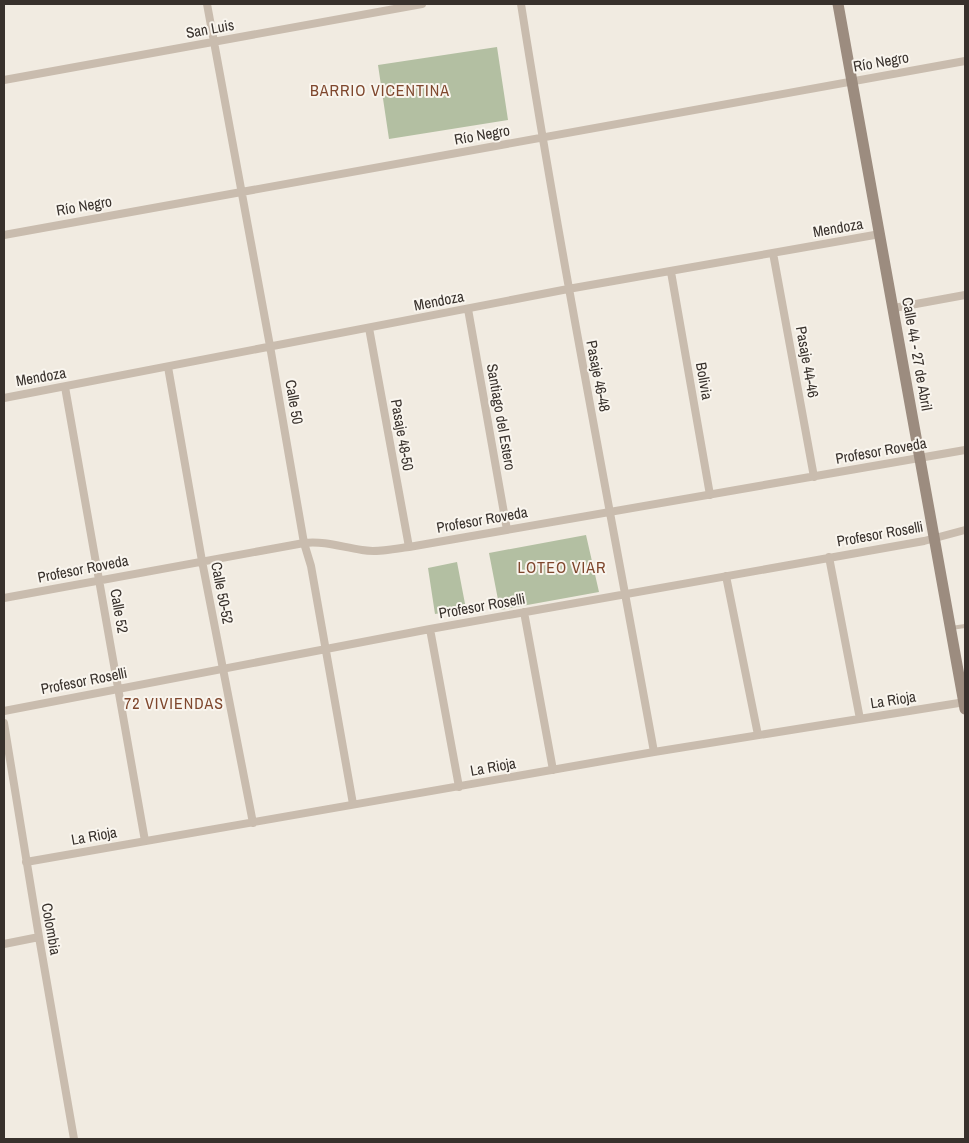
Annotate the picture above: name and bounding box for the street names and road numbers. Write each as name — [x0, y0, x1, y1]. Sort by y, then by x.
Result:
street label: San Luis — [184, 14, 236, 43]
street label: Río Negro — [851, 46, 910, 77]
street label: Río Negro — [452, 119, 511, 150]
street label: Río Negro — [54, 190, 113, 221]
street label: Mendoza — [811, 213, 865, 242]
street label: Mendoza — [412, 285, 466, 316]
street label: Calle 44 - 27 de Abril — [897, 296, 938, 412]
street label: Pasaje 44-46 — [791, 324, 824, 400]
street label: Pasaje 46-48 — [581, 338, 616, 414]
street label: Bolivia — [691, 361, 718, 401]
street label: Mendoza — [14, 362, 68, 391]
street label: Santiago del Estero — [482, 362, 521, 472]
street label: Calle 50 — [280, 378, 309, 426]
street label: Pasaje 48-50 — [386, 397, 419, 473]
street label: Profesor Roveda — [834, 432, 928, 469]
street label: Profesor Roveda — [435, 501, 529, 538]
street label: Profesor Roselli — [835, 516, 925, 551]
street label: Profesor Roveda — [36, 549, 130, 588]
street label: Calle 50-52 — [206, 560, 239, 626]
street label: Calle 52 — [105, 587, 134, 635]
street label: Profesor Roselli — [437, 588, 527, 623]
street label: Profesor Roselli — [39, 662, 129, 699]
street label: La Rioja — [869, 686, 917, 713]
street label: La Rioja — [469, 752, 517, 781]
street label: La Rioja — [70, 821, 118, 850]
street label: Colombia — [37, 901, 66, 957]

